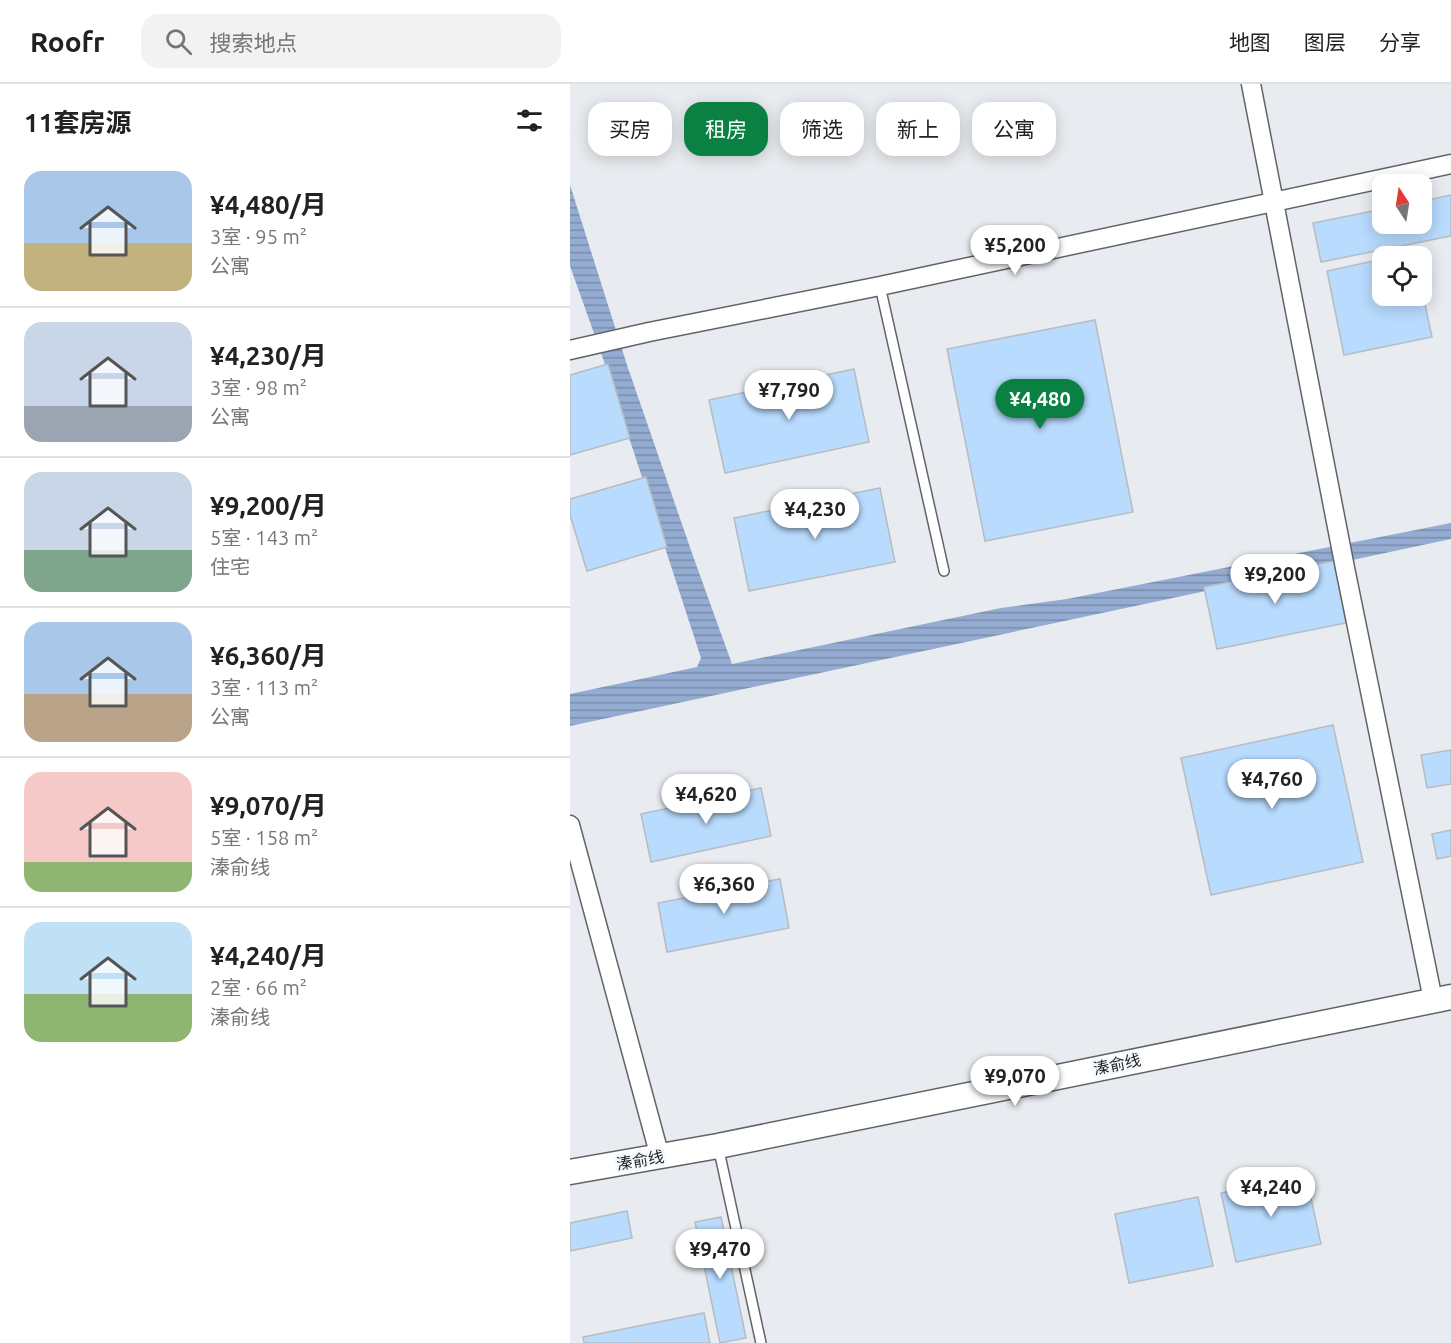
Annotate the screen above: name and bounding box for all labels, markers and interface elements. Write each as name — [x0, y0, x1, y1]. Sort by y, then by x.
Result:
search box — [141, 14, 561, 68]
icon: search — [162, 25, 195, 58]
text: Roofr — [30, 26, 105, 57]
text: 搜索地点 — [210, 30, 298, 55]
text: 地图 — [1229, 30, 1271, 54]
text: 图层 — [1304, 30, 1346, 54]
text: 分享 — [1379, 30, 1421, 54]
chip: 买房 — [588, 102, 672, 156]
chip: 租房 — [684, 102, 768, 156]
chip: 筛选 — [780, 102, 864, 156]
chip: 新上 — [876, 102, 960, 156]
chip: 公寓 — [972, 102, 1056, 156]
icon: filters — [513, 104, 546, 137]
text: 11套房源 — [24, 108, 131, 137]
north arrow — [1372, 174, 1432, 234]
map controls — [1372, 174, 1432, 306]
text: ¥4,480/月 — [210, 190, 327, 219]
icon: home — [72, 195, 144, 267]
text: 3室 · 95 m² — [210, 225, 307, 248]
pin: ¥5,200 — [966, 225, 1064, 276]
text: ¥5,200 — [984, 233, 1046, 256]
button: locate — [1372, 246, 1432, 306]
text: 公寓 — [210, 254, 250, 277]
text: ¥4,230/月 — [210, 341, 327, 370]
icon: home — [72, 346, 144, 418]
pin: ¥7,790 — [740, 370, 838, 421]
text: 3室 · 98 m² — [210, 376, 307, 399]
text: ¥7,790 — [758, 378, 820, 401]
pin: ¥4,480 — [991, 379, 1089, 430]
text: ¥4,480 — [1009, 387, 1071, 410]
text: 公寓 — [210, 405, 250, 428]
pin: ¥4,230 — [766, 489, 864, 540]
text: ¥9,200/月 — [210, 491, 327, 520]
icon: home — [72, 496, 144, 568]
text: ¥4,230 — [784, 497, 846, 520]
text: 5室 · 143 m² — [210, 526, 318, 549]
pin: ¥9,200 — [1226, 554, 1324, 605]
text: 住宅 — [210, 555, 250, 578]
text: ¥9,200 — [1244, 562, 1306, 585]
text: ¥6,360/月 — [210, 641, 327, 670]
icon: home — [72, 646, 144, 718]
text: 3室 · 113 m² — [210, 676, 318, 699]
text: 公寓 — [210, 705, 250, 728]
pin: ¥4,760 — [1223, 759, 1321, 810]
text: ¥4,760 — [1241, 767, 1303, 790]
pin: ¥4,620 — [657, 774, 755, 825]
text: ¥4,620 — [675, 782, 737, 805]
text: ¥9,070/月 — [210, 791, 327, 820]
icon: home — [72, 796, 144, 868]
text: 5室 · 158 m² — [210, 826, 318, 849]
text: 溱俞线 — [210, 855, 270, 878]
pin: ¥6,360 — [675, 864, 773, 915]
text: ¥6,360 — [693, 872, 755, 895]
text: ¥4,240/月 — [210, 941, 327, 970]
icon: home — [72, 946, 144, 1018]
text: 2室 · 66 m² — [210, 976, 307, 999]
text: 溱俞线 — [210, 1005, 270, 1028]
street label: 溱俞线 — [1092, 1050, 1142, 1078]
pin: ¥9,070 — [966, 1056, 1064, 1107]
text: ¥9,070 — [984, 1064, 1046, 1087]
street label: 溱俞线 — [615, 1147, 665, 1173]
pin: ¥4,240 — [1222, 1167, 1320, 1218]
text: ¥4,240 — [1240, 1175, 1302, 1198]
pin: ¥9,470 — [671, 1229, 769, 1280]
text: ¥9,470 — [689, 1237, 751, 1260]

